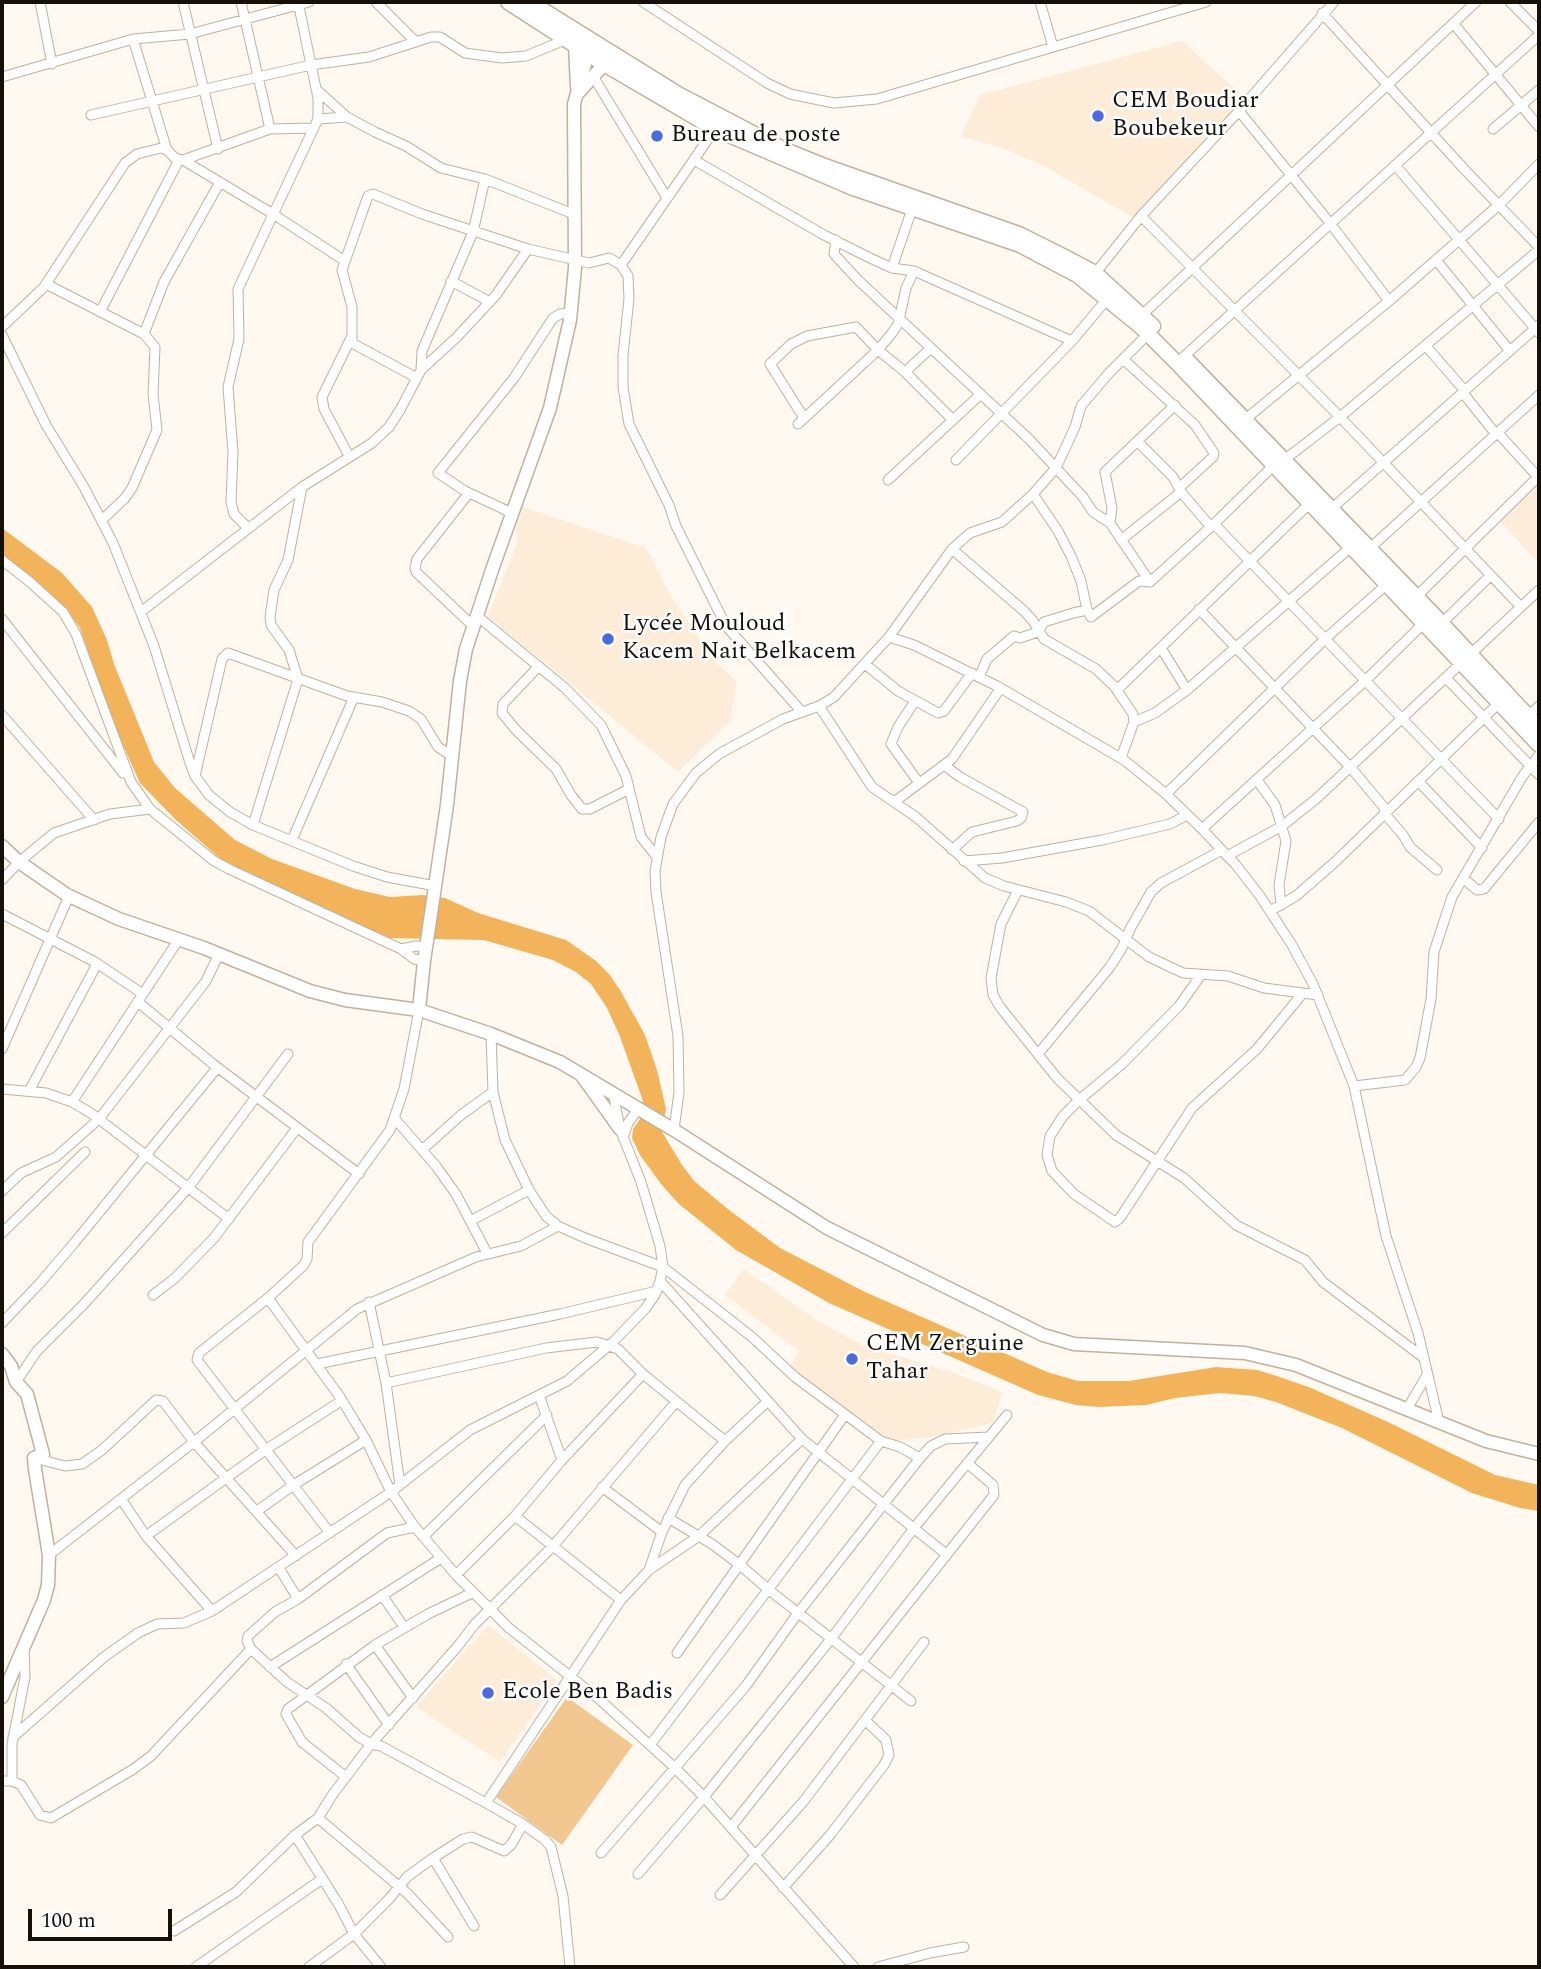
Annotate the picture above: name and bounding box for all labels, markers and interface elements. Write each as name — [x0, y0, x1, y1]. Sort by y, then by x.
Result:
place label: CEM Boudiar Boubekeur — [1112, 88, 1259, 144]
marker: CEM Boudiar Boubekeur — [1090, 108, 1106, 124]
place label: Bureau de poste — [671, 122, 841, 150]
marker: Bureau de poste — [649, 128, 665, 144]
place label: Lycée Mouloud Kacem Nait Belkacem — [622, 611, 856, 667]
marker: Lycée Mouloud Kacem Nait Belkacem — [600, 631, 616, 647]
place label: CEM Zerguine Tahar — [866, 1331, 1024, 1387]
marker: CEM Zerguine Tahar — [844, 1351, 860, 1367]
place label: Ecole Ben Badis — [502, 1679, 673, 1707]
marker: Ecole Ben Badis — [480, 1685, 496, 1701]
scale bar — [32, 1896, 175, 1940]
text: 100 m — [41, 1905, 96, 1937]

